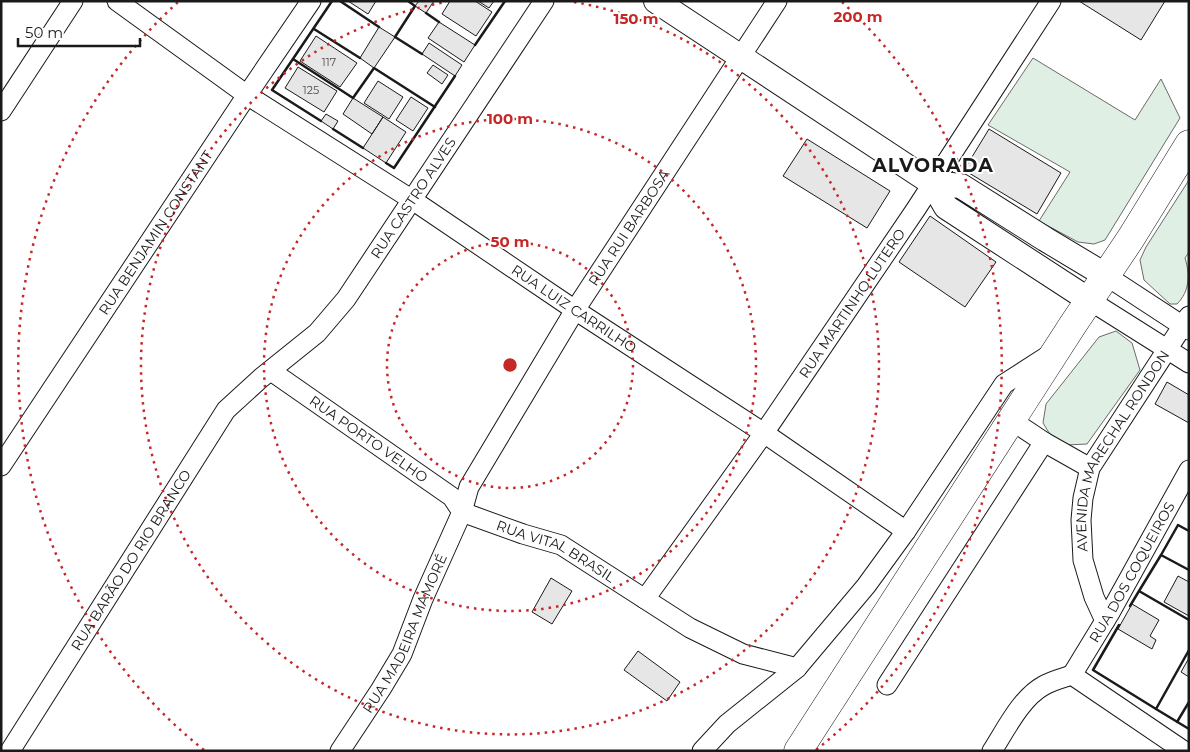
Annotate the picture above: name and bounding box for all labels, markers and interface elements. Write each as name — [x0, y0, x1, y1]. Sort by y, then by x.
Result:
text: 200 m — [833, 7, 883, 26]
text: 150 m — [614, 9, 658, 28]
scale bar — [18, 15, 140, 47]
text: 50 m — [25, 23, 63, 42]
house number: 117 — [322, 55, 336, 69]
house number: 125 — [303, 83, 319, 97]
text: 100 m — [487, 109, 533, 128]
street label: RUA CASTRO ALVES — [366, 134, 460, 262]
street label: RUA BENJAMIN CONSTANT — [95, 147, 217, 318]
district label: ALVORADA — [871, 154, 994, 177]
street label: RUA RUI BARBOSA — [584, 165, 674, 289]
street label: RUA MARTINHO LUTERO — [795, 225, 909, 382]
text: 50 m — [490, 232, 530, 251]
street label: RUA LUIZ CARRILHO — [508, 261, 640, 357]
street label: AVENIDA MARECHAL RONDON — [1072, 347, 1173, 552]
centre of rings — [501, 356, 519, 374]
street label: RUA PORTO VELHO — [306, 392, 432, 487]
street label: RUA BARÃO DO RIO BRANCO — [67, 466, 195, 654]
street label: RUA DOS COQUEIROS — [1085, 499, 1179, 646]
street label: RUA VITAL BRASIL — [494, 516, 619, 587]
street label: RUA MADEIRA MAMORÉ — [359, 551, 451, 716]

